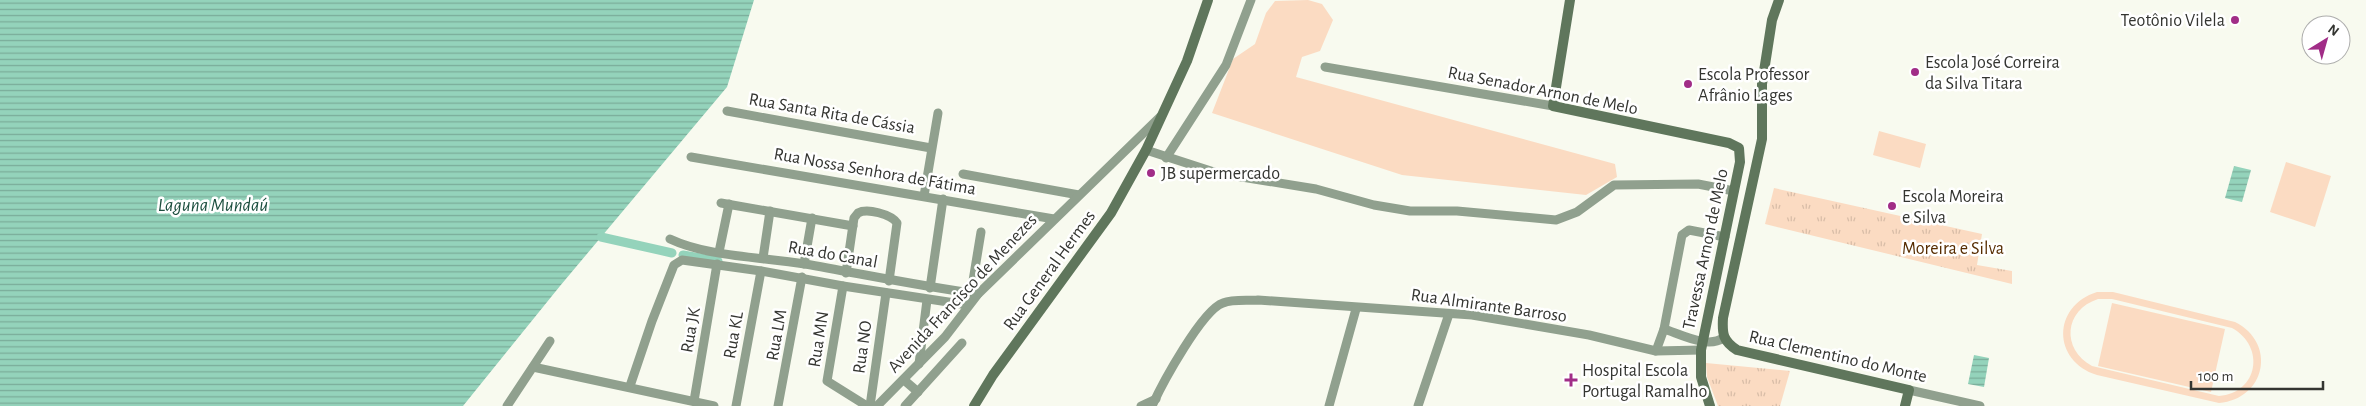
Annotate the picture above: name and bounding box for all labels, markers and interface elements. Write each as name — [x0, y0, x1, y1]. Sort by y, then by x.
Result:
place label: Teotônio Vilela — [2121, 12, 2225, 30]
marker: Teotônio Vilela — [2229, 14, 2241, 26]
north arrow — [2301, 15, 2351, 65]
text: N — [2325, 22, 2341, 39]
place label: Escola José Correira da Silva Titara — [1925, 54, 2060, 93]
street label: Rua Senador Arnon de Melo — [1446, 64, 1639, 118]
place label: Escola Professor Afrânio Lages — [1698, 66, 1810, 105]
marker: Escola José Correira da Silva Titara — [1909, 66, 1921, 78]
marker: Escola Professor Afrânio Lages — [1682, 78, 1694, 90]
street label: Rua Santa Rita de Cássia — [747, 91, 916, 137]
street label: Rua Nossa Senhora de Fátima — [772, 145, 977, 199]
place label: JB supermercado — [1161, 165, 1280, 183]
marker: JB supermercado — [1145, 167, 1157, 179]
street label: Travessa Arnon de Melo — [1680, 167, 1732, 331]
place label: Escola Moreira e Silva — [1902, 188, 2004, 227]
water label: Laguna Mundaú — [158, 196, 268, 215]
marker: Escola Moreira e Silva — [1886, 200, 1898, 212]
street label: Rua General Hermes — [1000, 207, 1099, 334]
street label: Avenida Francisco de Menezes — [885, 211, 1041, 376]
street label: Rua do Canal — [787, 238, 879, 272]
park label: Moreira e Silva — [1902, 240, 2004, 258]
street label: Rua Almirante Barroso — [1410, 286, 1568, 326]
street label: Rua JK — [678, 306, 704, 354]
street label: Rua LM — [764, 308, 790, 362]
street label: Rua KL — [721, 310, 747, 360]
street label: Rua MN — [806, 310, 832, 369]
street label: Rua NO — [850, 319, 876, 375]
street label: Rua Clementino do Monte — [1747, 328, 1929, 386]
scale bar — [2191, 358, 2324, 390]
place label: Hospital Escola Portugal Ramalho — [1582, 362, 1708, 401]
text: 100 m — [2198, 369, 2233, 384]
marker: Hospital Escola Portugal Ramalho — [1564, 373, 1578, 387]

